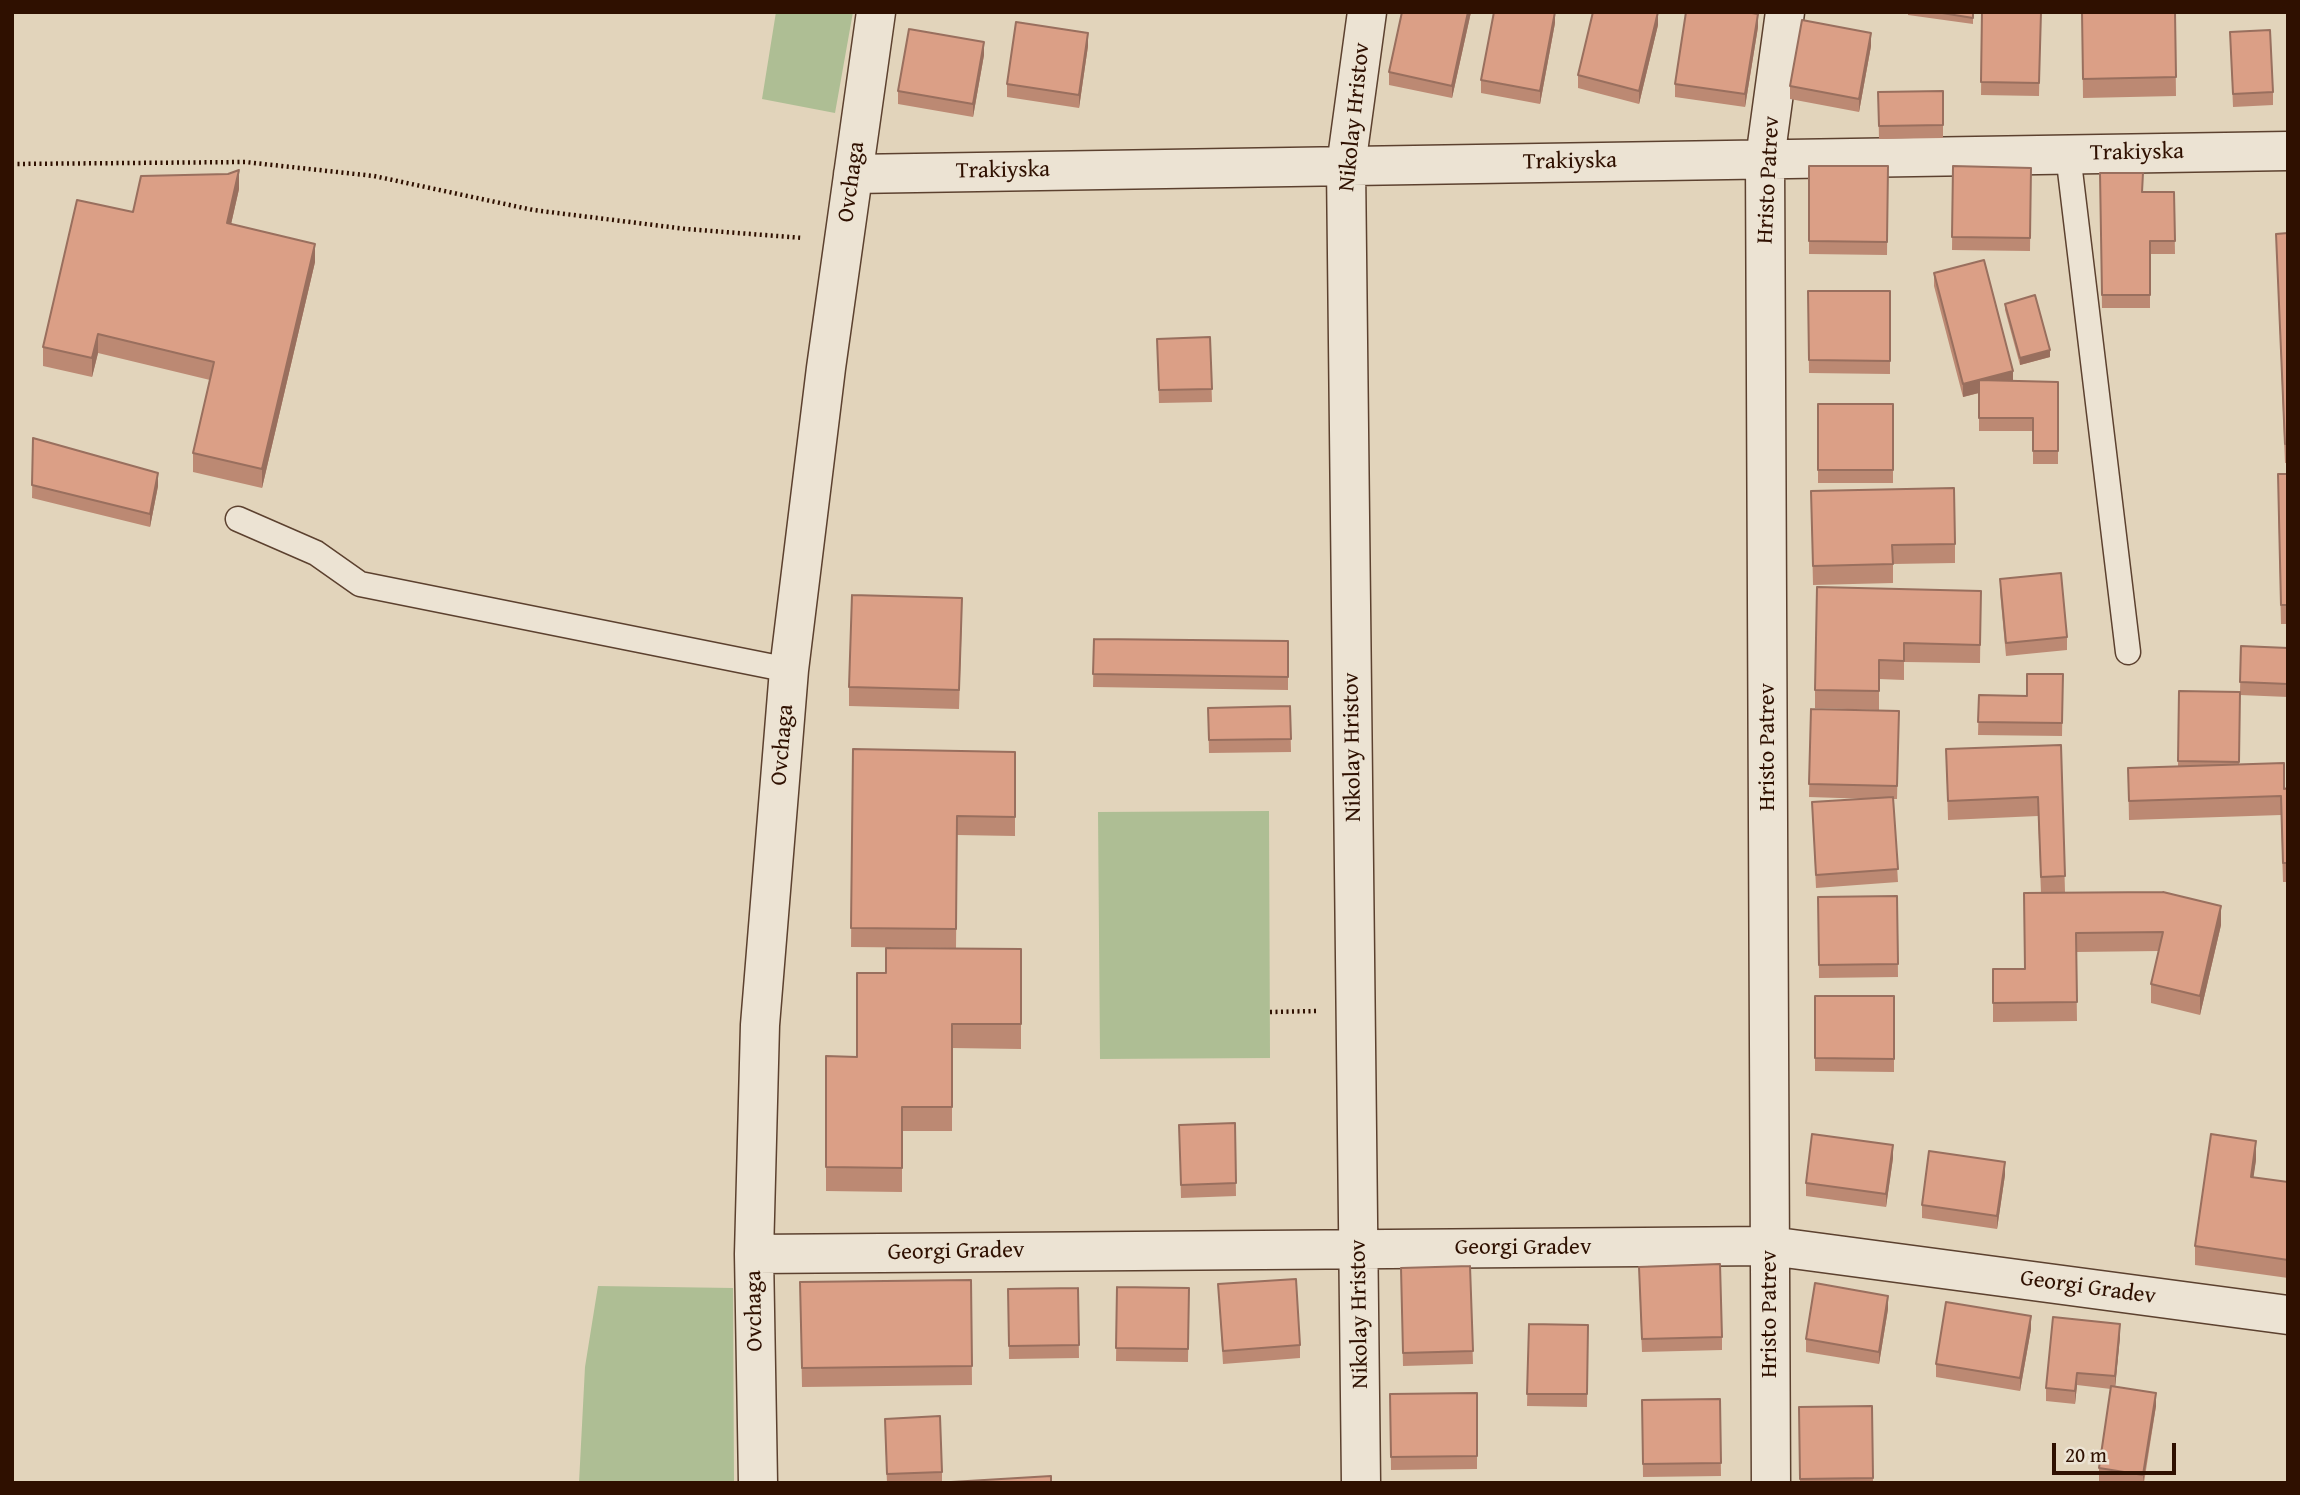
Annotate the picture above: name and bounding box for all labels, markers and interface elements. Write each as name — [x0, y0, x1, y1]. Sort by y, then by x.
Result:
street label: Nikolay Hristov — [1333, 41, 1377, 193]
street label: Hristo Patrev — [1752, 115, 1786, 245]
street label: Trakiyska — [2090, 138, 2184, 168]
street label: Ovchaga — [833, 140, 871, 224]
street label: Trakiyska — [1523, 147, 1617, 177]
street label: Trakiyska — [956, 156, 1050, 186]
street label: Nikolay Hristov — [1338, 672, 1368, 822]
street label: Hristo Patrev — [1754, 683, 1782, 811]
street label: Ovchaga — [766, 703, 800, 787]
street label: Georgi Gradev — [1455, 1234, 1591, 1262]
street label: Georgi Gradev — [887, 1237, 1025, 1267]
street label: Nikolay Hristov — [1345, 1239, 1375, 1389]
street label: Hristo Patrev — [1756, 1250, 1784, 1378]
street label: Georgi Gradev — [2018, 1265, 2158, 1311]
street label: Ovchaga — [740, 1270, 770, 1352]
scale bar — [2055, 1428, 2179, 1472]
text: 20 m — [2065, 1439, 2107, 1470]

